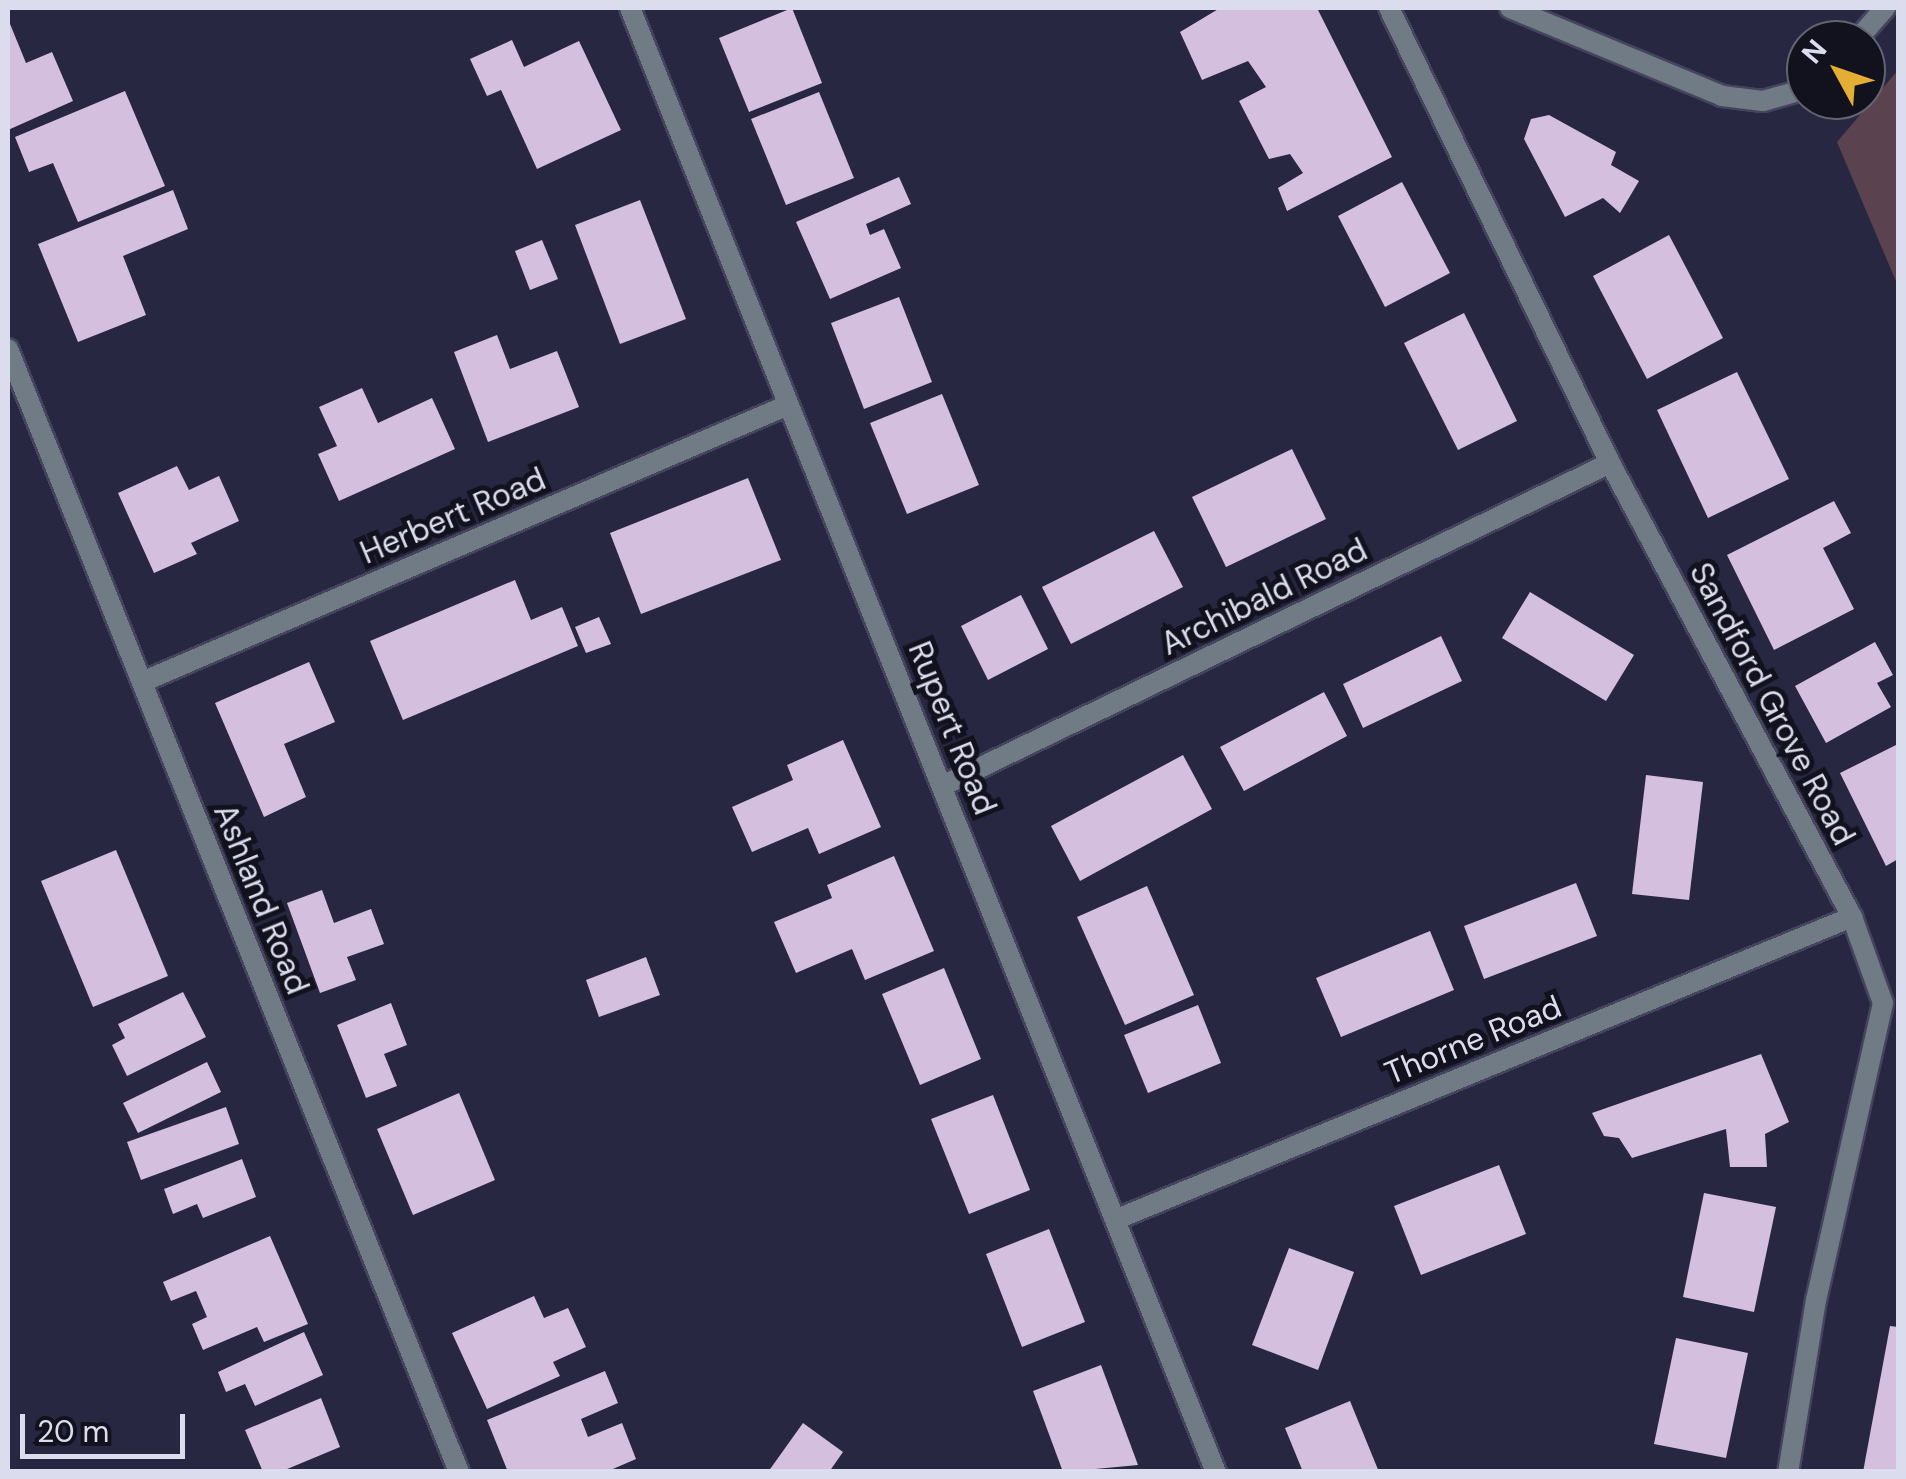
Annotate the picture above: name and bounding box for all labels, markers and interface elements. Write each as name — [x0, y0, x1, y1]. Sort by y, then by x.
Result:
north arrow — [1786, 20, 1886, 120]
text: N — [1793, 32, 1835, 71]
street label: Herbert Road — [355, 460, 551, 572]
street label: Archibald Road — [1155, 531, 1373, 663]
street label: Sandford Grove Road — [1681, 556, 1863, 852]
street label: Rupert Road — [900, 636, 1004, 820]
street label: Ashland Road — [205, 798, 317, 1000]
street label: Thorne Road — [1379, 987, 1567, 1093]
scale bar — [25, 1394, 190, 1456]
text: 20 m — [37, 1412, 109, 1451]

